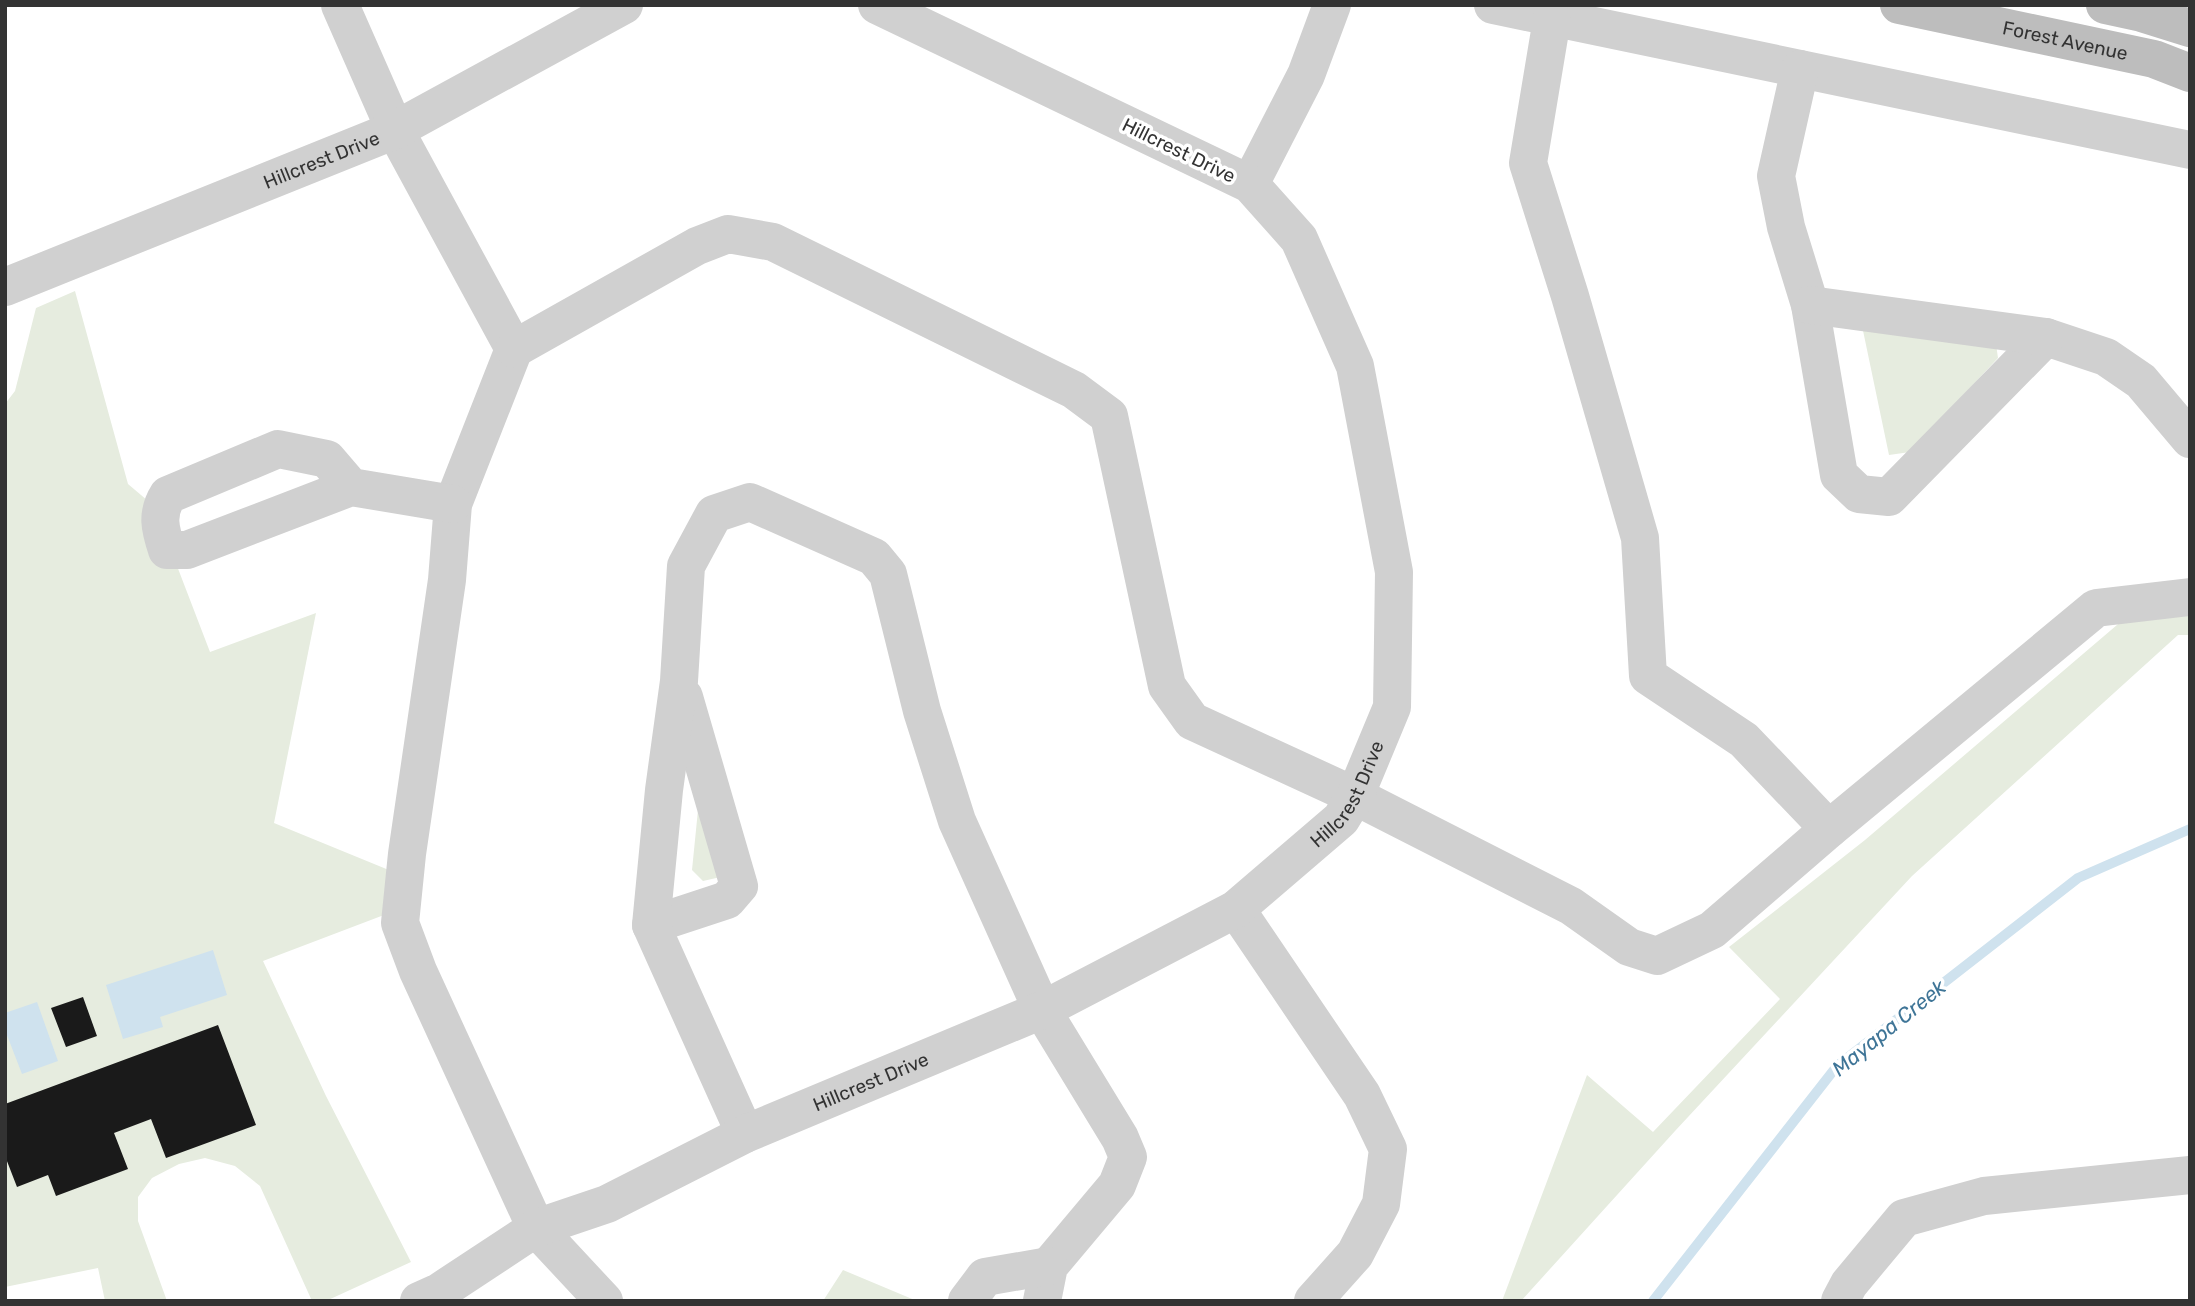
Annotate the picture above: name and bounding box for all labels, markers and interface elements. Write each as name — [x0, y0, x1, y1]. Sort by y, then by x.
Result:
street label: Forest Avenue — [2001, 16, 2130, 65]
street label: Hillcrest Drive — [1118, 113, 1239, 188]
street label: Hillcrest Drive — [260, 126, 383, 194]
street label: Hillcrest Drive — [1306, 737, 1389, 852]
water label: Mayapa Creek — [1827, 973, 1952, 1081]
street label: Hillcrest Drive — [810, 1048, 932, 1116]

